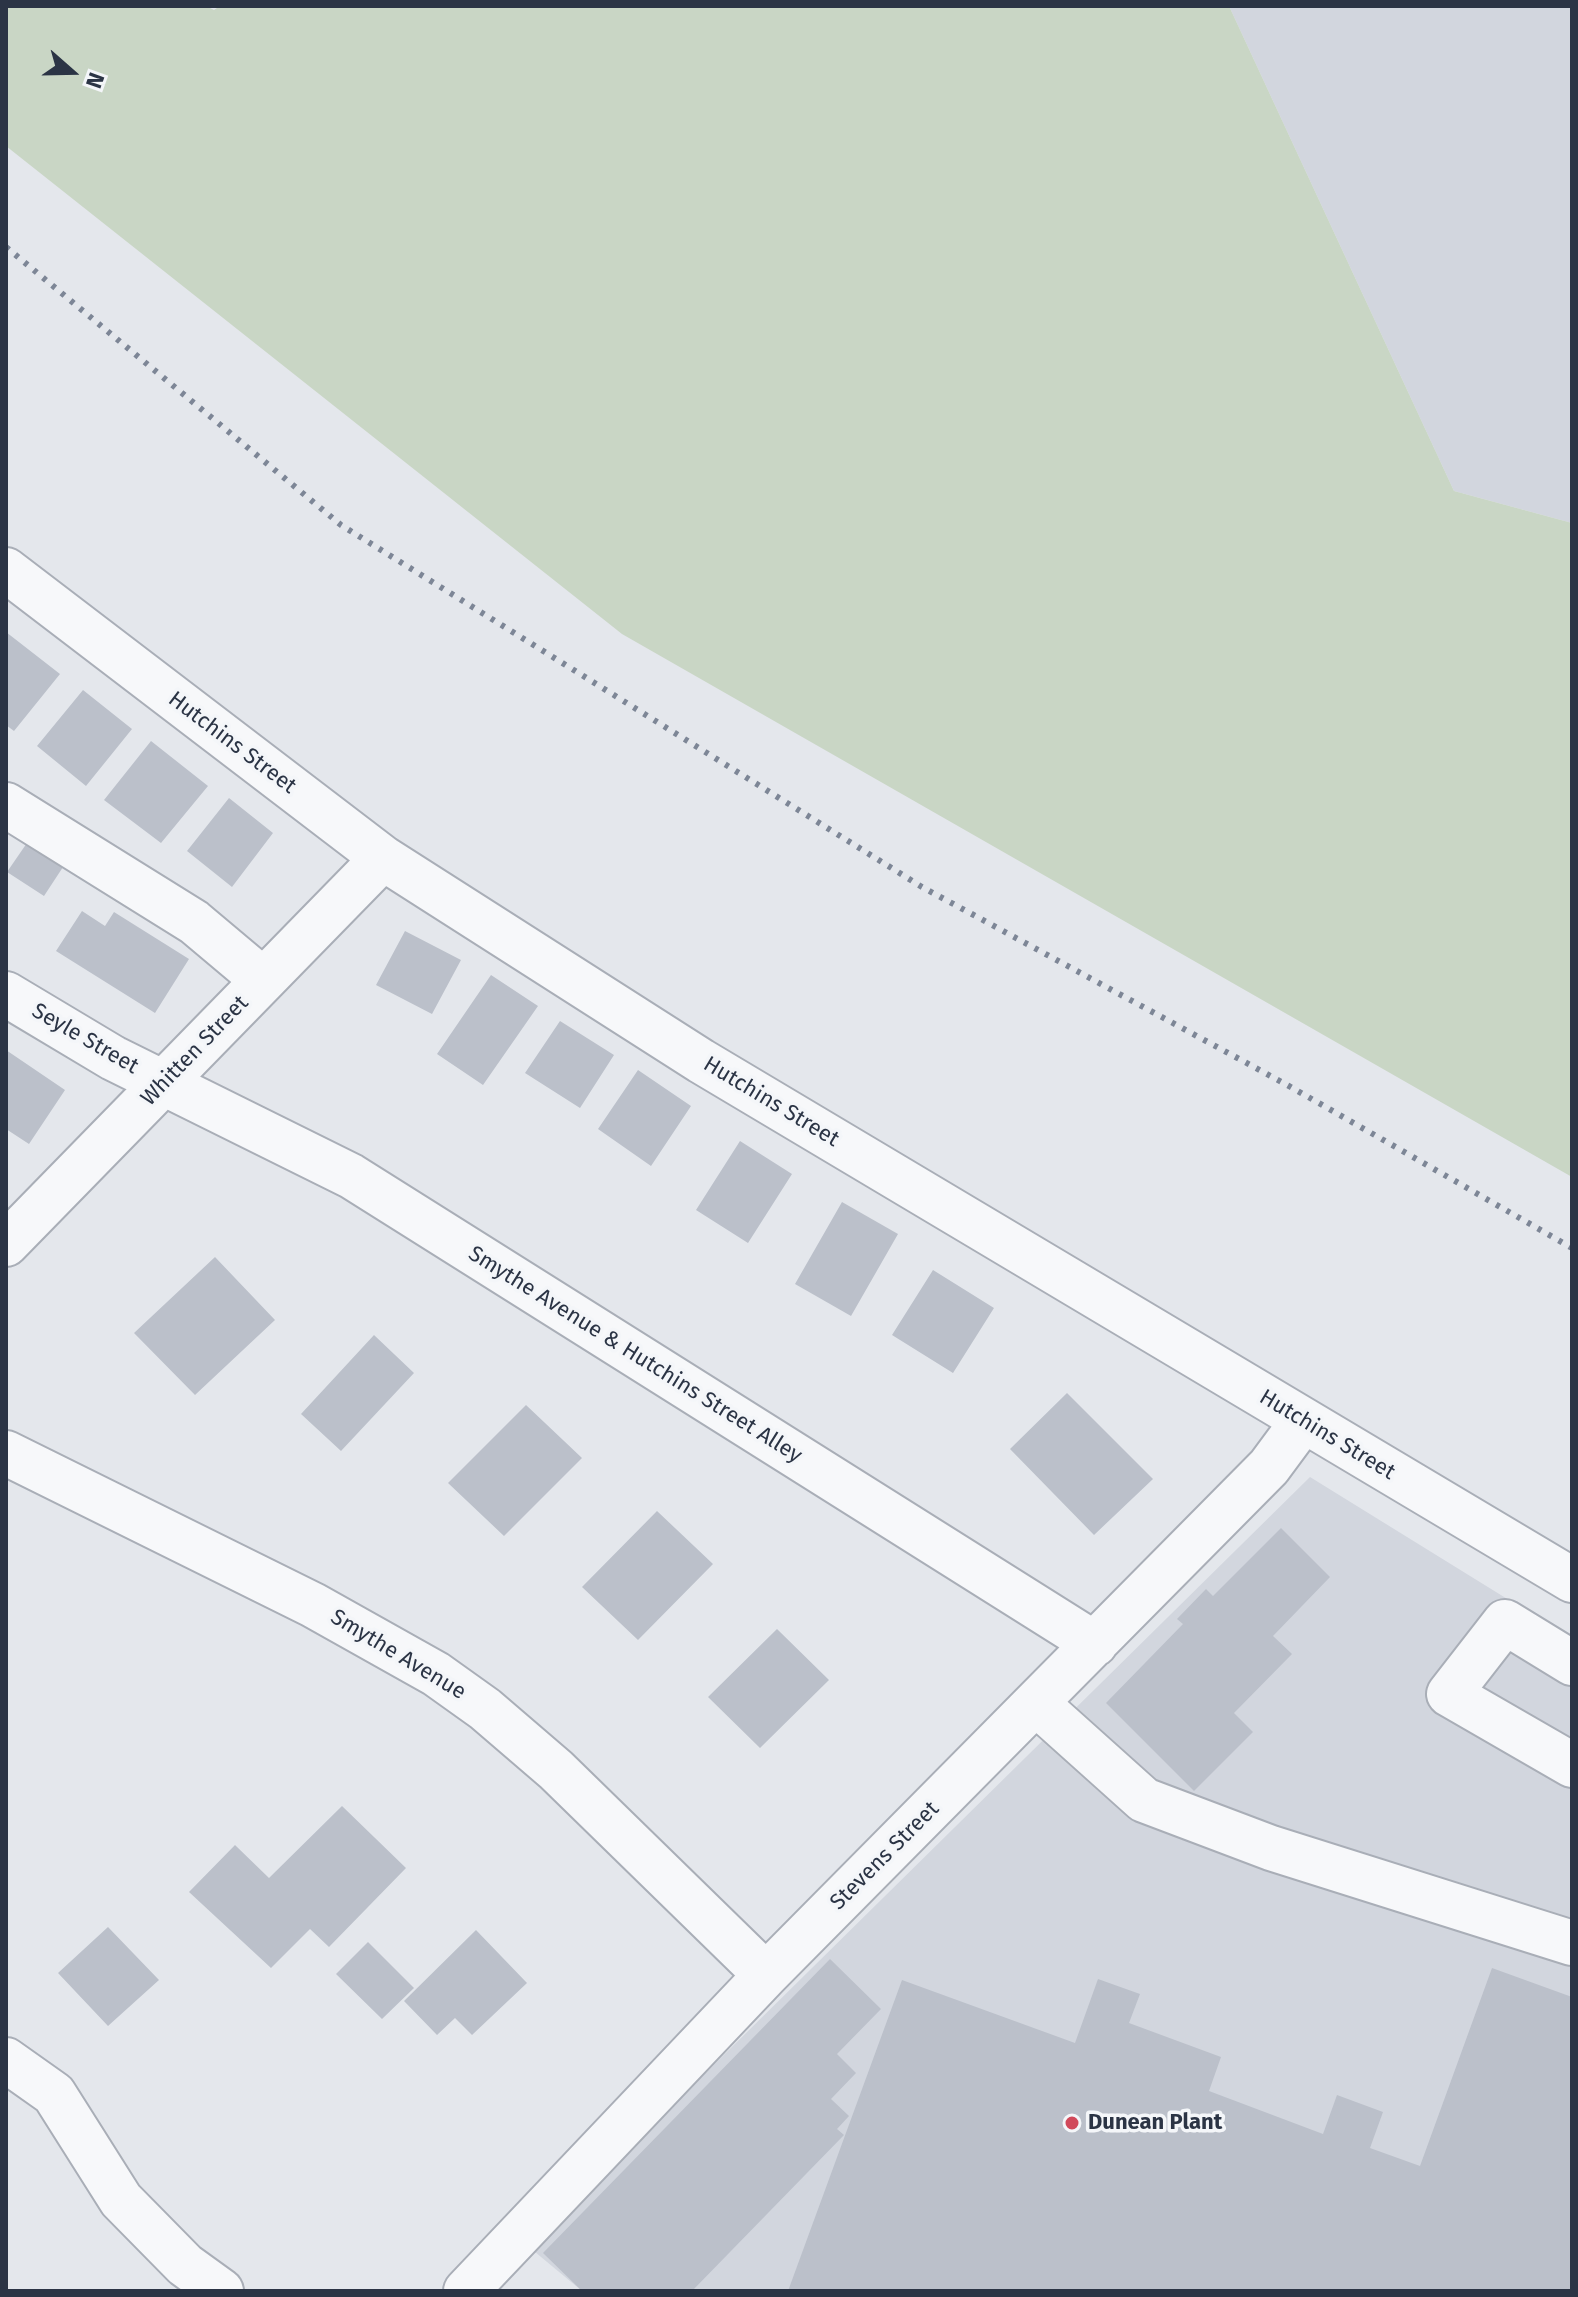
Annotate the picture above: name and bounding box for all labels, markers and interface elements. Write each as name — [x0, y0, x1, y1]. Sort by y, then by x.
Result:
north arrow — [32, 32, 112, 112]
text: N — [80, 69, 110, 92]
street label: Hutchins Street — [163, 686, 301, 800]
street label: Whitten Street — [136, 990, 254, 1112]
street label: Seyle Street — [27, 998, 143, 1080]
street label: Hutchins Street — [698, 1051, 844, 1153]
street label: Smythe Avenue & Hutchins Street Alley — [463, 1241, 807, 1469]
street label: Hutchins Street — [1254, 1384, 1400, 1486]
street label: Smythe Avenue — [326, 1604, 470, 1706]
street label: Stevens Street — [825, 1796, 945, 1916]
place label: Dunean Plant — [1088, 2110, 1222, 2136]
marker: Dunean Plant — [1063, 2114, 1081, 2132]

